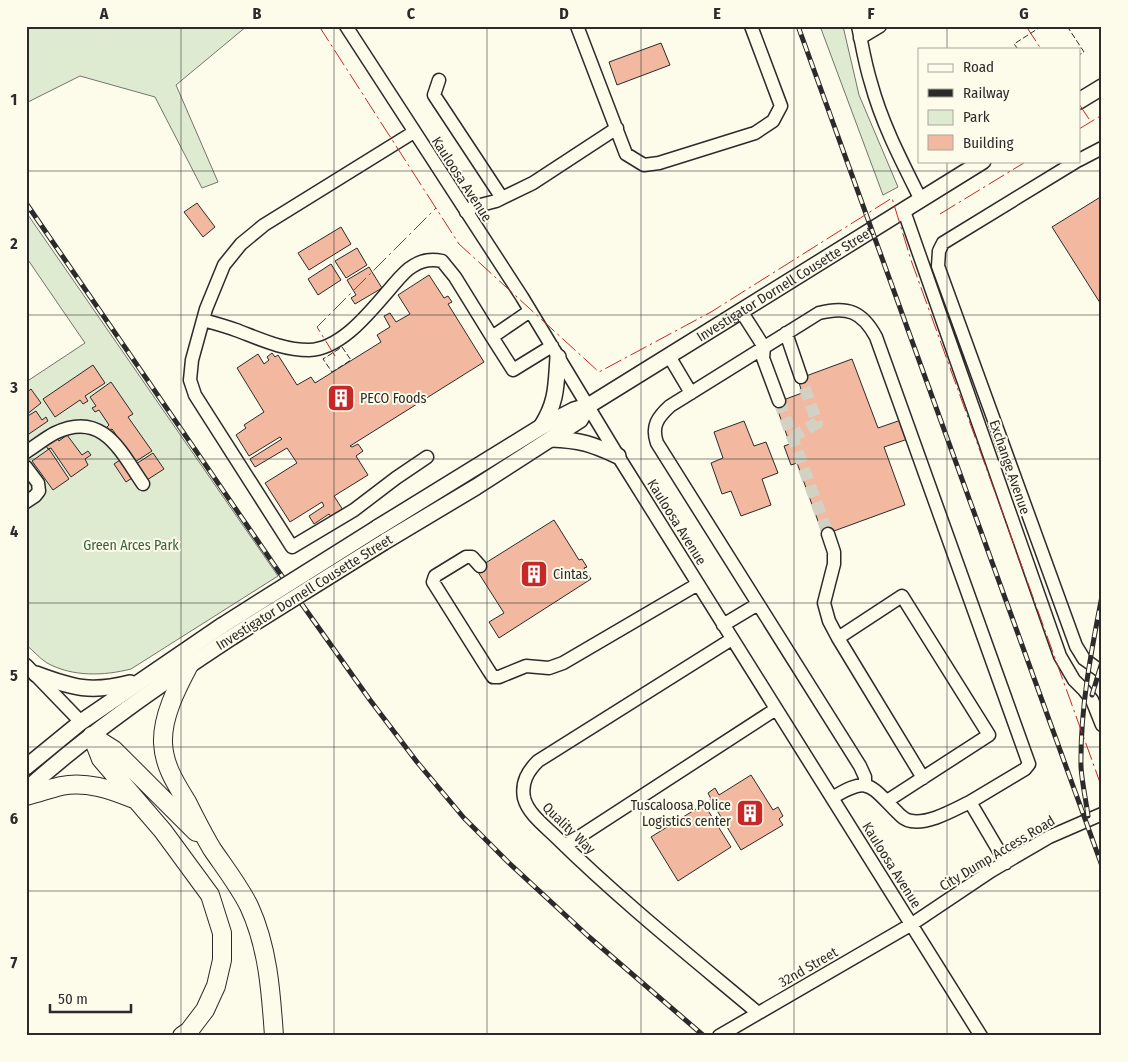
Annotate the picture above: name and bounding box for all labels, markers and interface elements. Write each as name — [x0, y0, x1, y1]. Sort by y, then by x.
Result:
text: A — [99, 4, 109, 23]
text: B — [253, 4, 262, 23]
text: C — [407, 4, 416, 23]
text: D — [559, 4, 569, 23]
text: E — [713, 4, 721, 23]
text: F — [867, 4, 875, 23]
text: G — [1019, 4, 1029, 23]
legend — [918, 48, 1080, 162]
text: Road — [963, 58, 994, 76]
text: Railway — [963, 84, 1010, 102]
text: 1 — [11, 90, 17, 109]
text: Park — [963, 108, 990, 126]
street label: Kauloosa Avenue — [428, 134, 495, 225]
text: Building — [963, 134, 1014, 152]
street label: Investigator Dornell Cousette Street — [694, 223, 877, 345]
text: 2 — [9, 234, 18, 253]
text: 3 — [9, 378, 18, 397]
building icon: PECO Foods — [326, 383, 356, 413]
place label: PECO Foods — [360, 390, 427, 407]
street label: Exchange Avenue — [985, 418, 1034, 517]
street label: Kauloosa Avenue — [643, 476, 710, 568]
text: 4 — [10, 522, 18, 541]
street label: Investigator Dornell Cousette Street — [213, 531, 396, 654]
park label: Green Arces Park — [83, 537, 179, 554]
building icon: Cintas — [519, 559, 549, 589]
place label: Cintas — [553, 566, 588, 583]
text: 5 — [10, 666, 18, 685]
place label: Tuscaloosa Police Logistics center — [631, 797, 731, 830]
building icon: Tuscaloosa Police Logistics center — [735, 798, 765, 828]
street label: Quality Way — [539, 799, 599, 858]
text: 6 — [10, 809, 18, 828]
street label: City Dump Access Road — [937, 812, 1058, 895]
street label: Kauloosa Avenue — [858, 819, 925, 911]
street label: 32nd Street — [776, 944, 841, 991]
text: 7 — [11, 953, 18, 972]
scale bar — [50, 982, 131, 1014]
text: 50 m — [58, 990, 88, 1008]

